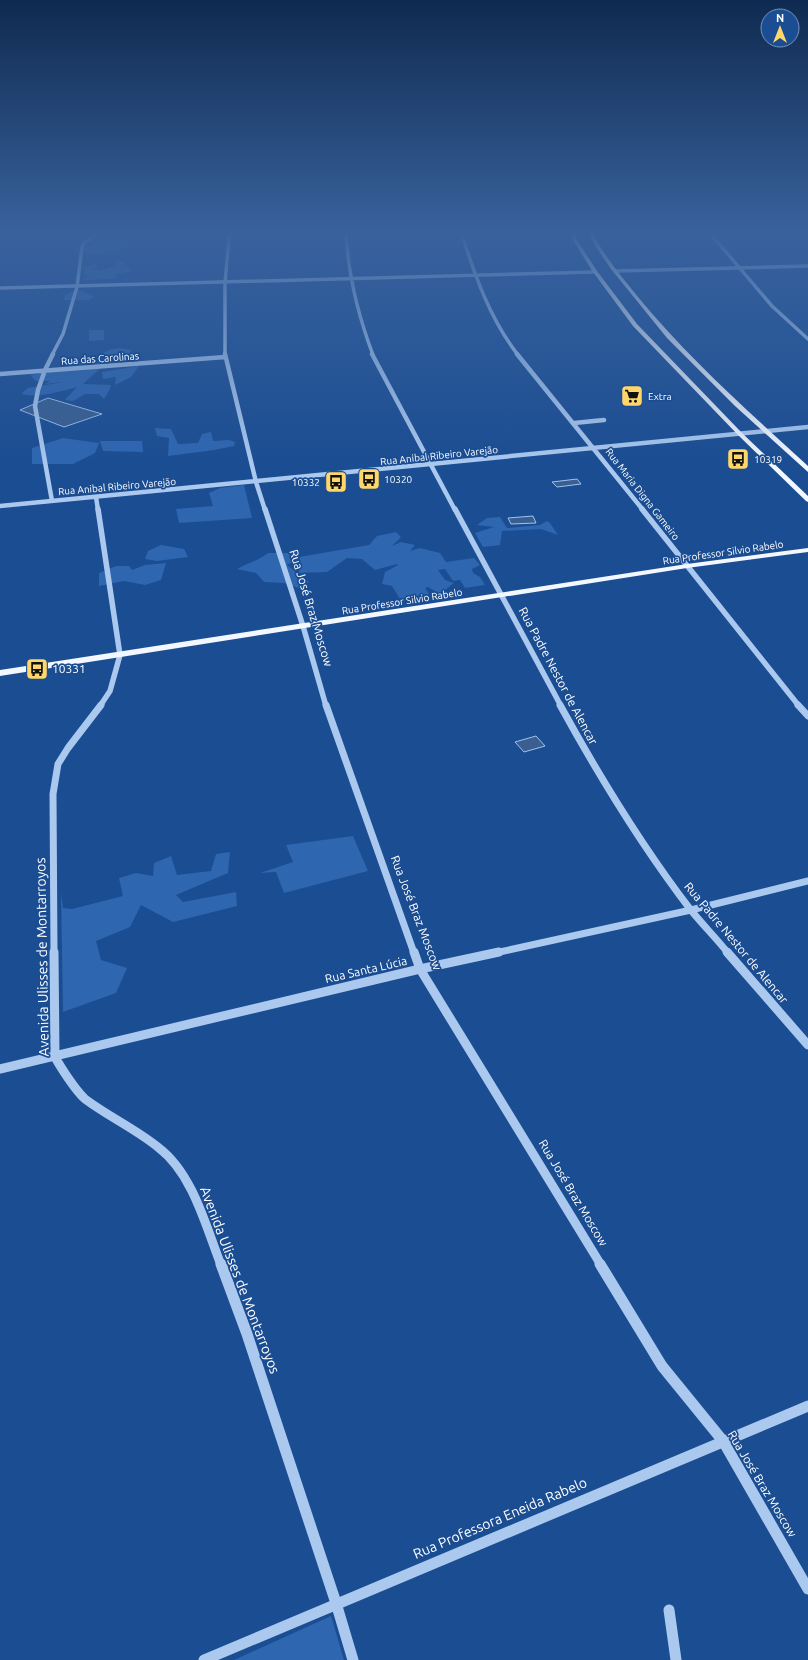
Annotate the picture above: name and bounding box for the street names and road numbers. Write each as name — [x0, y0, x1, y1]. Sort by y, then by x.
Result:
street label: Rua das Carolinas — [61, 350, 139, 367]
street label: Rua Anibal Ribeiro Varejão — [380, 444, 499, 467]
street label: Rua Maria Digna Gameiro — [603, 446, 682, 542]
street label: Rua Anibal Ribeiro Varejão — [58, 476, 177, 497]
street label: Rua Professor Silvio Rabelo — [662, 539, 784, 566]
street label: Rua José Braz Moscow — [287, 548, 336, 669]
street label: Rua Professor Silvio Rabelo — [341, 587, 463, 616]
street label: Rua Padre Nestor de Alencar — [517, 605, 601, 747]
street label: Rua José Braz Moscow — [389, 854, 445, 973]
street label: Avenida Ulisses de Montarroyos — [32, 857, 52, 1057]
street label: Rua Padre Nestor de Alencar — [682, 880, 791, 1006]
street label: Rua Santa Lúcia — [324, 954, 408, 985]
street label: Rua José Braz Moscow — [536, 1137, 611, 1249]
street label: Avenida Ulisses de Montarroyos — [197, 1184, 283, 1376]
street label: Rua José Braz Moscow — [725, 1428, 800, 1540]
street label: Rua Professora Eneida Rabelo — [411, 1474, 589, 1562]

